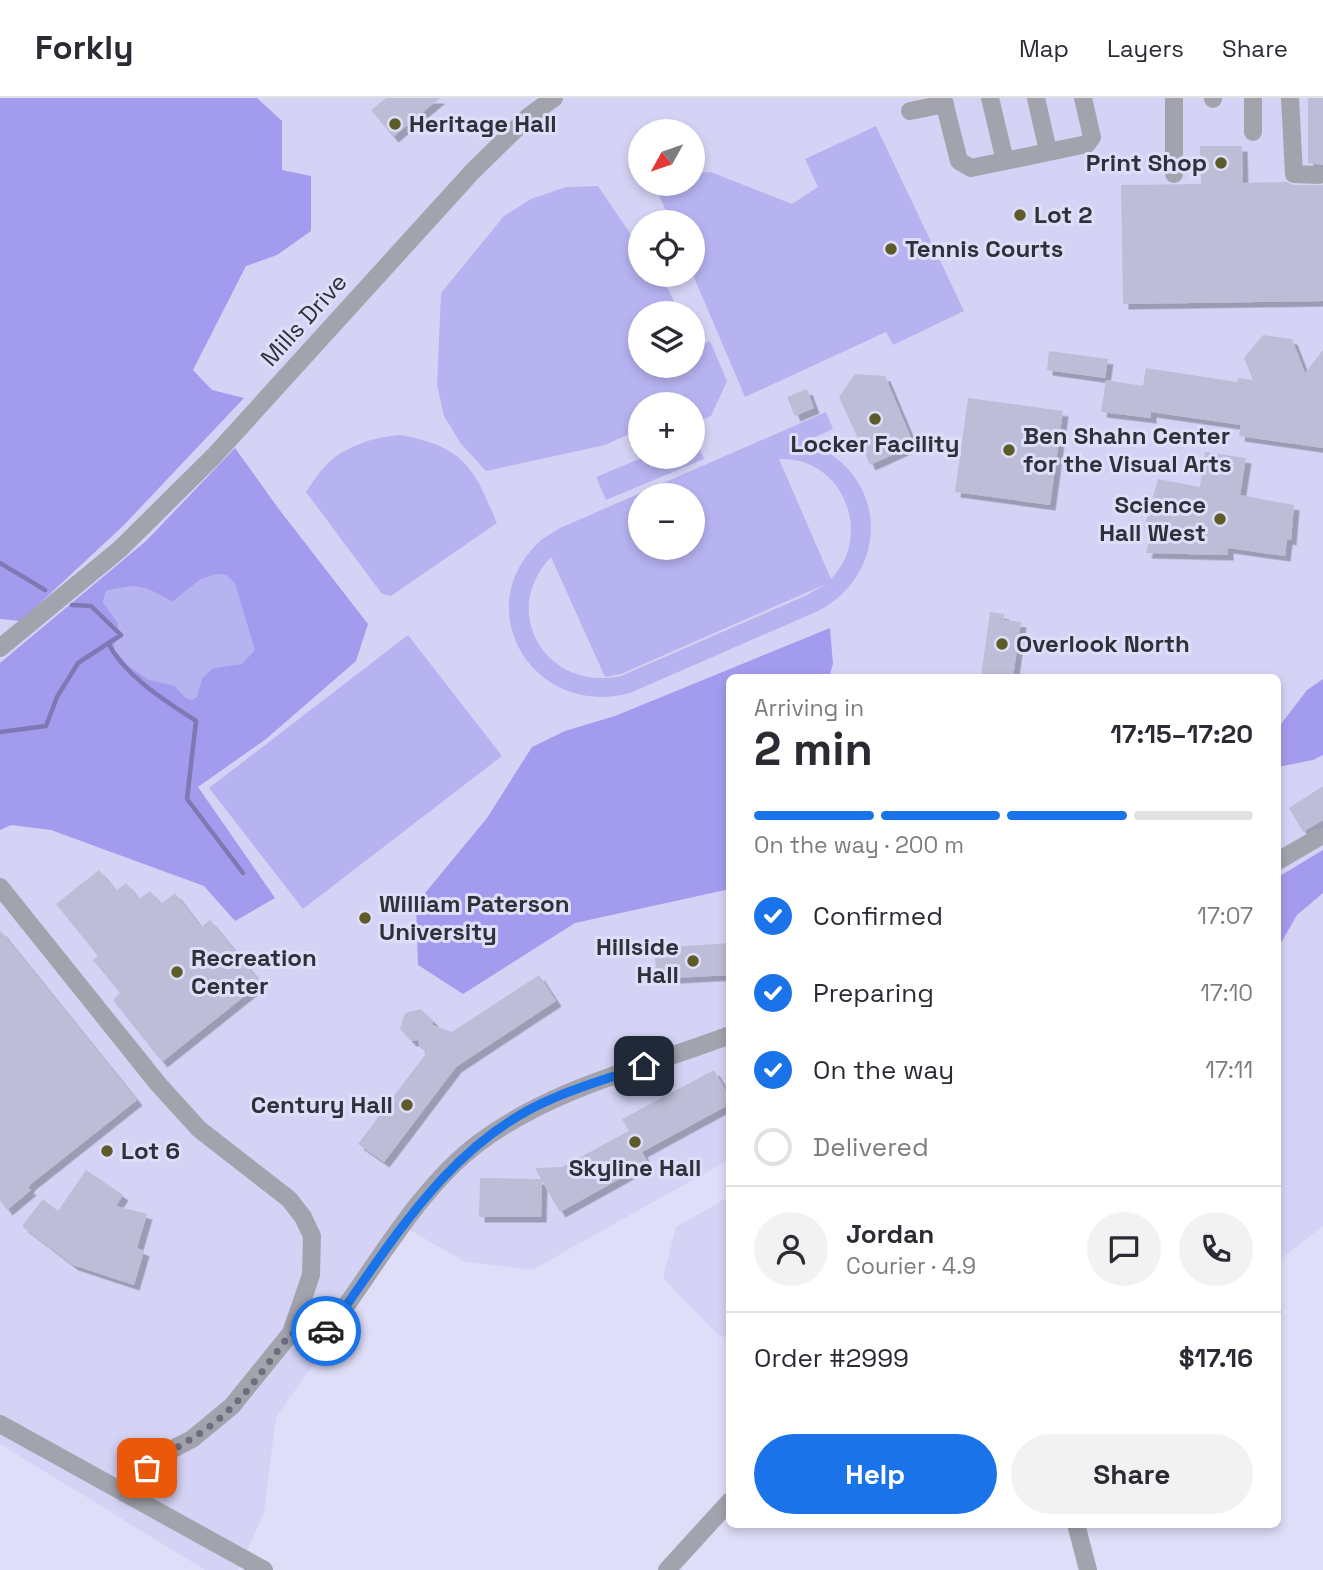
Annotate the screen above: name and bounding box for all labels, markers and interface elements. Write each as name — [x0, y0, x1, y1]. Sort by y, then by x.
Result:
text: Forkly — [35, 27, 133, 69]
text: Map — [1019, 33, 1069, 64]
text: Layers — [1107, 33, 1184, 64]
text: Share — [1222, 33, 1288, 64]
place label: Heritage Hall — [409, 108, 557, 139]
marker: Heritage Hall — [387, 116, 403, 132]
north arrow — [628, 119, 705, 196]
map controls — [628, 119, 705, 560]
place label: Print Shop — [1086, 147, 1207, 178]
marker: Print Shop — [1213, 155, 1229, 171]
place label: Lot 2 — [1034, 199, 1093, 230]
marker: Lot 2 — [1012, 207, 1028, 223]
button: locate — [628, 210, 705, 287]
place label: Tennis Courts — [905, 233, 1063, 264]
marker: Tennis Courts — [883, 241, 899, 257]
street label: Mills Drive — [254, 267, 354, 373]
button: layers — [628, 301, 705, 378]
button: + — [628, 392, 705, 469]
marker: Locker Facility — [867, 411, 883, 427]
place label: Ben Shahn Center for the Visual Arts — [1023, 420, 1232, 479]
place label: Locker Facility — [790, 428, 960, 459]
marker: Ben Shahn Center for the Visual Arts — [1001, 442, 1017, 458]
button: − — [628, 483, 705, 560]
place label: Science Hall West — [1099, 489, 1206, 548]
marker: Science Hall West — [1212, 511, 1228, 527]
place label: Overlook North — [1016, 628, 1190, 659]
marker: Overlook North — [994, 636, 1010, 652]
text: Arriving in — [754, 693, 864, 723]
text: 17:15–17:20 — [1110, 717, 1253, 751]
text: 2 min — [754, 720, 873, 778]
text: On the way · 200 m — [754, 830, 964, 860]
place label: William Paterson University — [379, 888, 569, 947]
icon: check — [754, 897, 792, 935]
text: Confirmed — [813, 899, 943, 933]
text: 17:07 — [1197, 901, 1253, 931]
marker: William Paterson University — [357, 910, 373, 926]
place label: Hillside Hall — [596, 931, 679, 990]
place label: Recreation Center — [191, 942, 317, 1001]
marker: Hillside Hall — [685, 953, 701, 969]
marker: Recreation Center — [169, 964, 185, 980]
icon: check — [754, 974, 792, 1012]
text: Preparing — [813, 976, 934, 1010]
text: 17:10 — [1200, 978, 1253, 1008]
pin — [614, 1036, 674, 1096]
icon: home — [625, 1047, 663, 1085]
icon: check — [754, 1051, 792, 1089]
text: On the way — [813, 1053, 954, 1087]
text: 17:11 — [1205, 1055, 1253, 1085]
place label: Century Hall — [251, 1089, 393, 1120]
marker: Century Hall — [399, 1097, 415, 1113]
text: Delivered — [813, 1130, 929, 1164]
marker: Skyline Hall — [627, 1134, 643, 1150]
place label: Lot 6 — [121, 1135, 180, 1166]
marker: Lot 6 — [99, 1143, 115, 1159]
place label: Skyline Hall — [569, 1152, 701, 1183]
button: person — [754, 1212, 828, 1286]
button: chat — [1087, 1212, 1161, 1286]
button: phone — [1179, 1212, 1253, 1286]
text: Jordan — [846, 1217, 934, 1251]
text: Courier · 4.9 — [846, 1251, 976, 1281]
courier — [291, 1296, 361, 1366]
icon: car — [307, 1312, 345, 1350]
text: Order #2999 — [754, 1341, 909, 1375]
text: $17.16 — [1179, 1341, 1253, 1375]
button: Help — [754, 1434, 997, 1514]
button: Share — [1011, 1434, 1253, 1514]
pin — [117, 1438, 177, 1498]
icon: bag — [128, 1449, 166, 1487]

